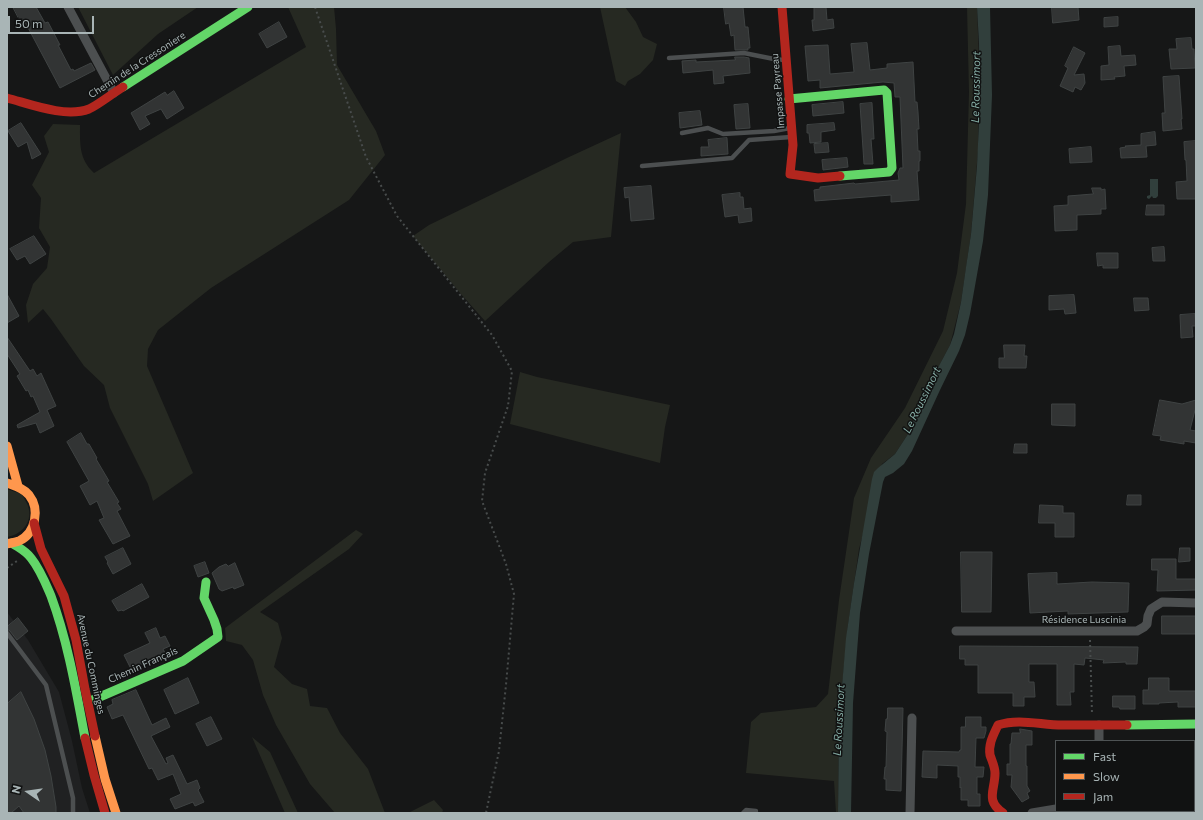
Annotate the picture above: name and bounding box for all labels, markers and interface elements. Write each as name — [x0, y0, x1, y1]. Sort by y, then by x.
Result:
scale bar — [10, 8, 96, 34]
text: 50 m — [15, 16, 43, 30]
street label: Chemin de la Cressoniere — [86, 29, 188, 101]
water label: Le Roussimort — [969, 51, 983, 123]
street label: Impasse Payreau — [769, 53, 787, 129]
water label: Le Roussimort — [900, 365, 944, 435]
street label: Avenue du Comminges — [75, 613, 107, 715]
street label: Résidence Luscinia — [1042, 614, 1126, 626]
street label: Chemin Français — [107, 644, 179, 686]
water label: Le Roussimort — [831, 684, 847, 756]
legend — [1055, 740, 1195, 812]
text: Fast — [1093, 749, 1116, 763]
text: Slow — [1093, 769, 1120, 783]
north arrow — [8, 772, 48, 812]
text: N — [9, 784, 23, 795]
text: Jam — [1093, 789, 1113, 803]

